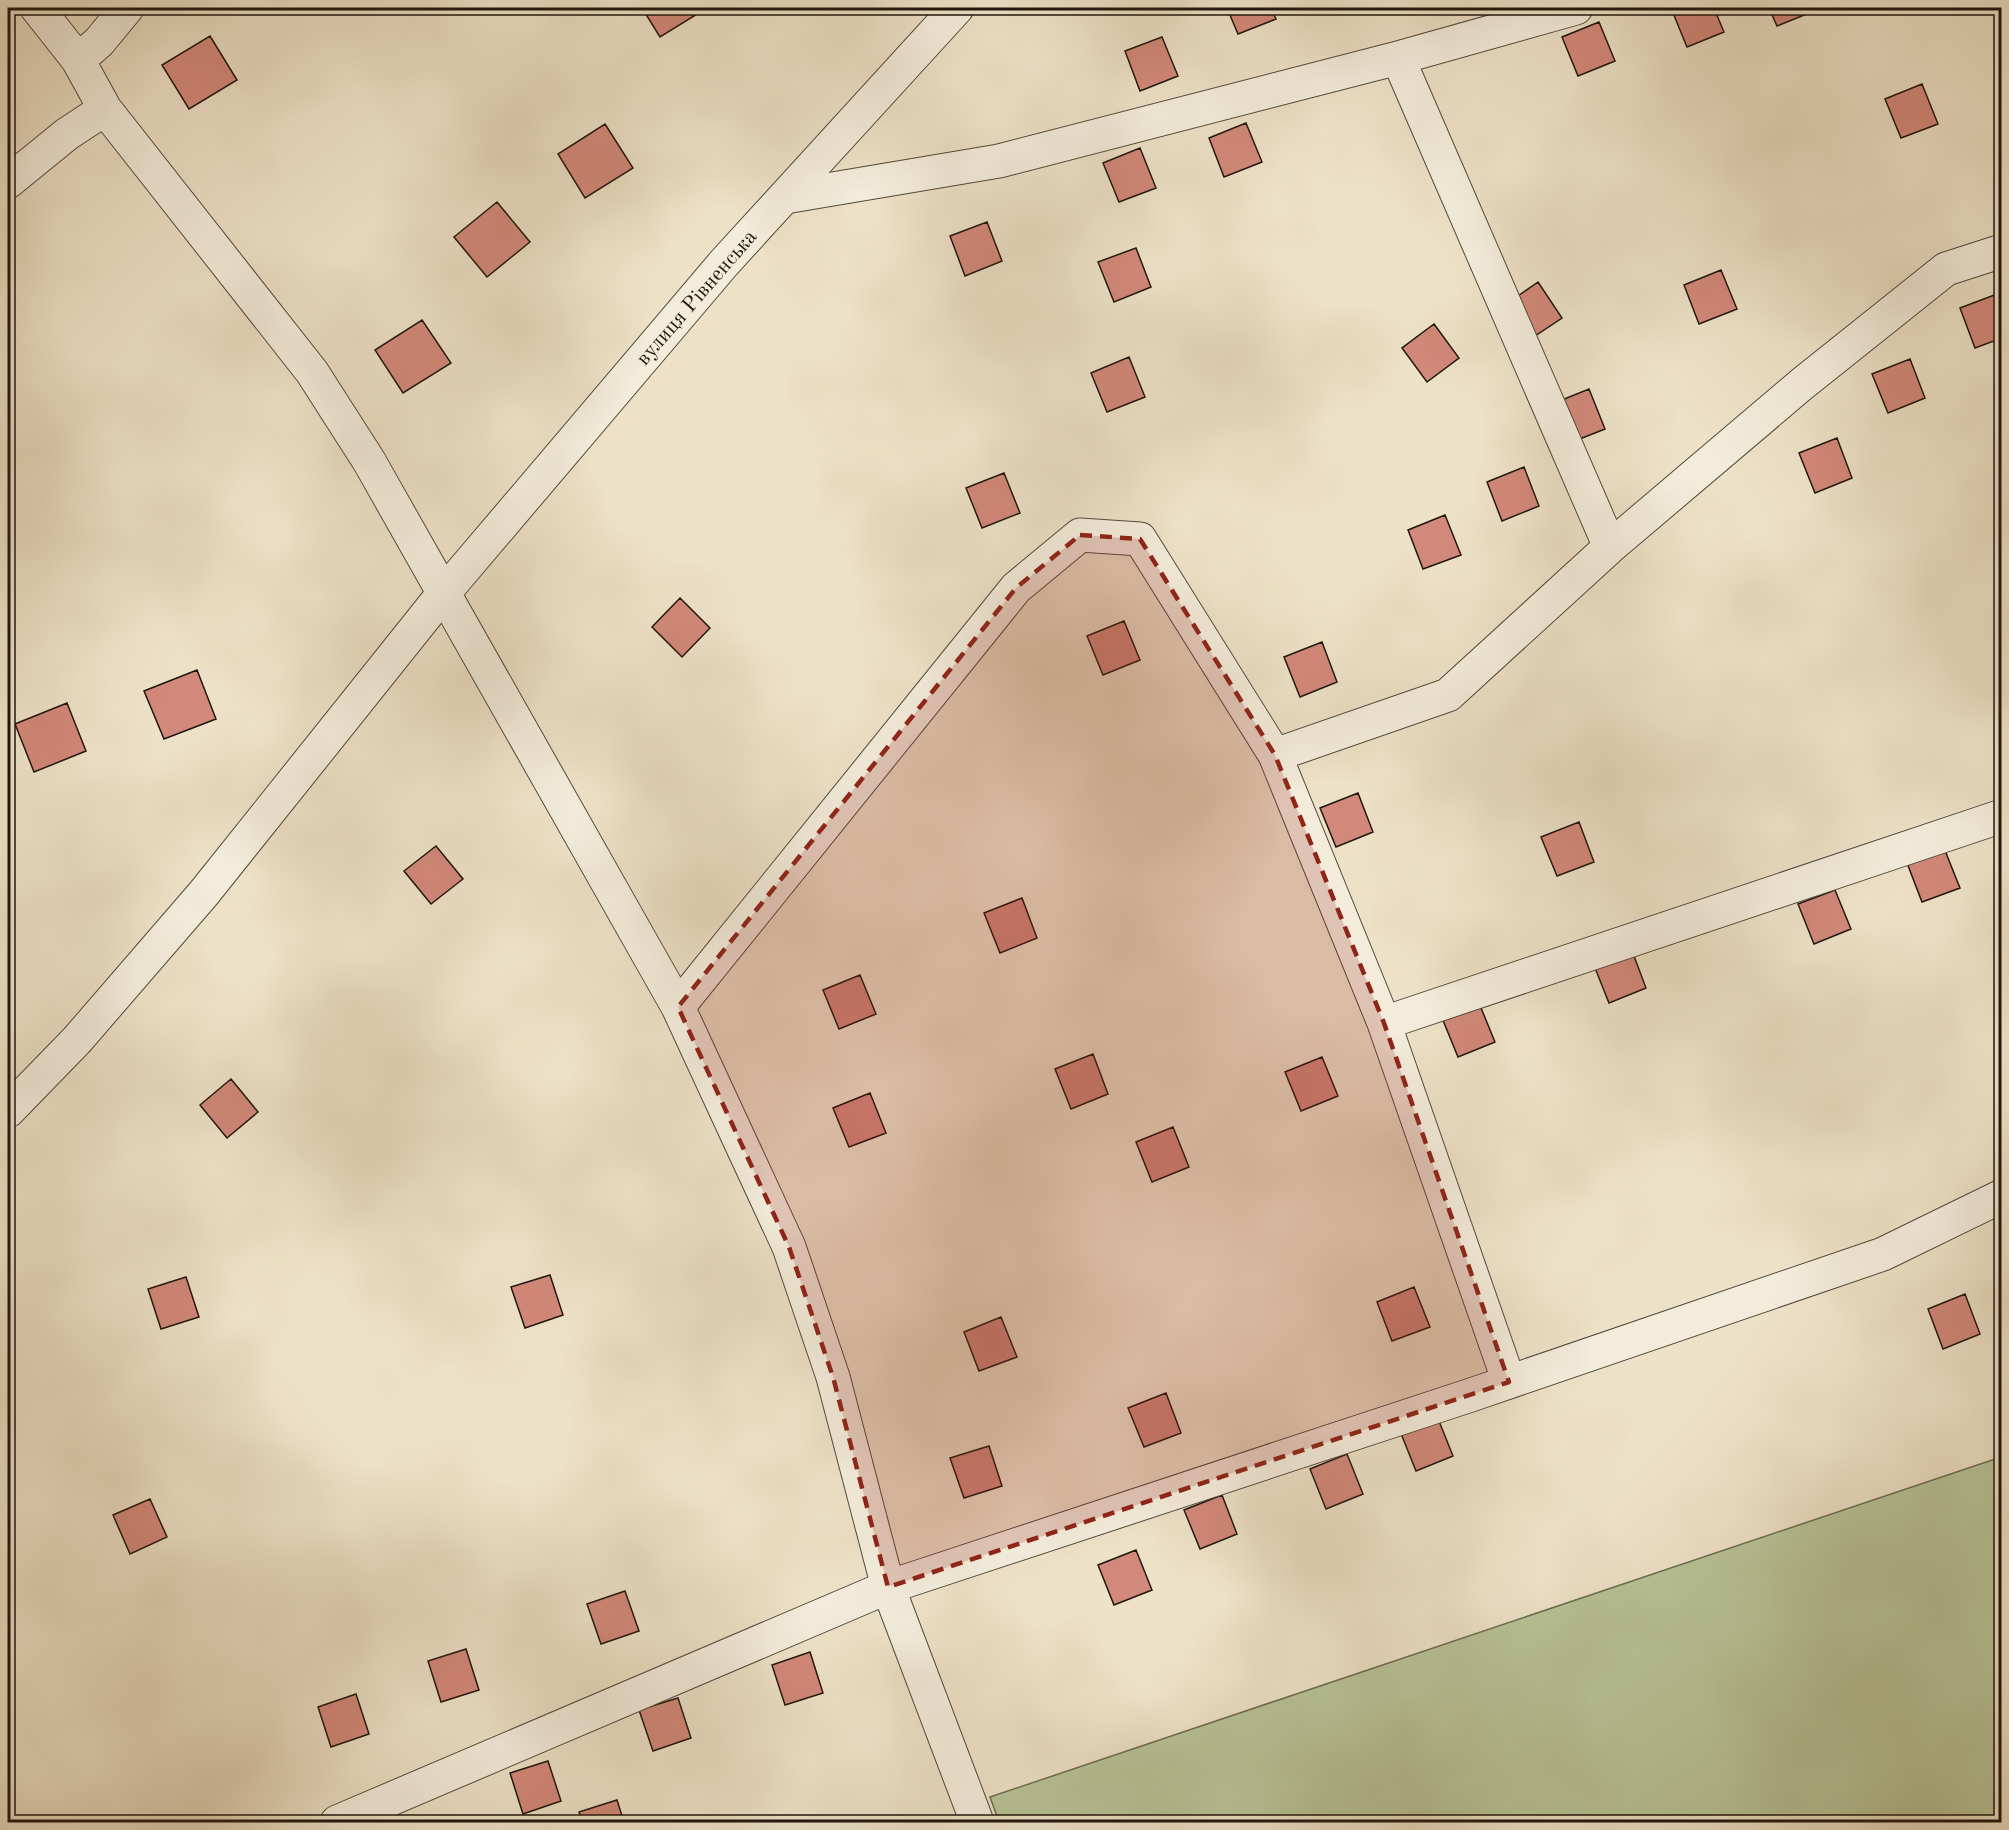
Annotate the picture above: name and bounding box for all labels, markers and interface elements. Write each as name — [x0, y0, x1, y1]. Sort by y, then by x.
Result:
street label: вулиця Рівненська — [633, 226, 761, 370]

